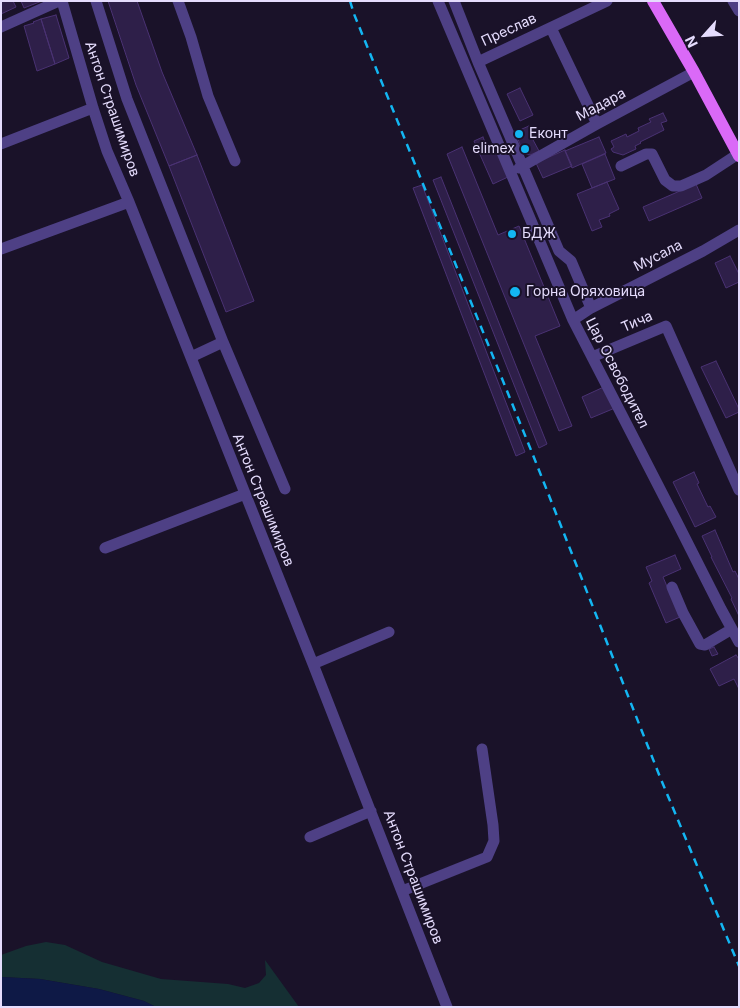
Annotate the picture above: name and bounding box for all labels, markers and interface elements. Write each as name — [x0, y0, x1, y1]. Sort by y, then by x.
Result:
street label: Преслав — [479, 10, 539, 50]
north arrow — [680, 10, 730, 60]
text: N — [681, 33, 701, 50]
street label: Антон Страшимиров — [81, 39, 143, 179]
street label: Мадара — [573, 85, 629, 125]
place label: Еконт — [529, 126, 568, 142]
marker: Еконт — [513, 128, 525, 140]
place label: elimex — [472, 141, 515, 157]
marker: elimex — [519, 143, 531, 155]
place label: БДЖ — [522, 226, 556, 242]
marker: БДЖ — [506, 228, 518, 240]
street label: Мусала — [631, 237, 685, 275]
place label: Горна Оряховица — [526, 284, 645, 300]
marker: Горна Оряховица — [508, 285, 522, 299]
street label: Тича — [619, 308, 655, 336]
street label: Цар Освободител — [582, 315, 652, 431]
street label: Антон Страшимиров — [229, 431, 297, 569]
street label: Антон Страшимиров — [380, 808, 446, 946]

